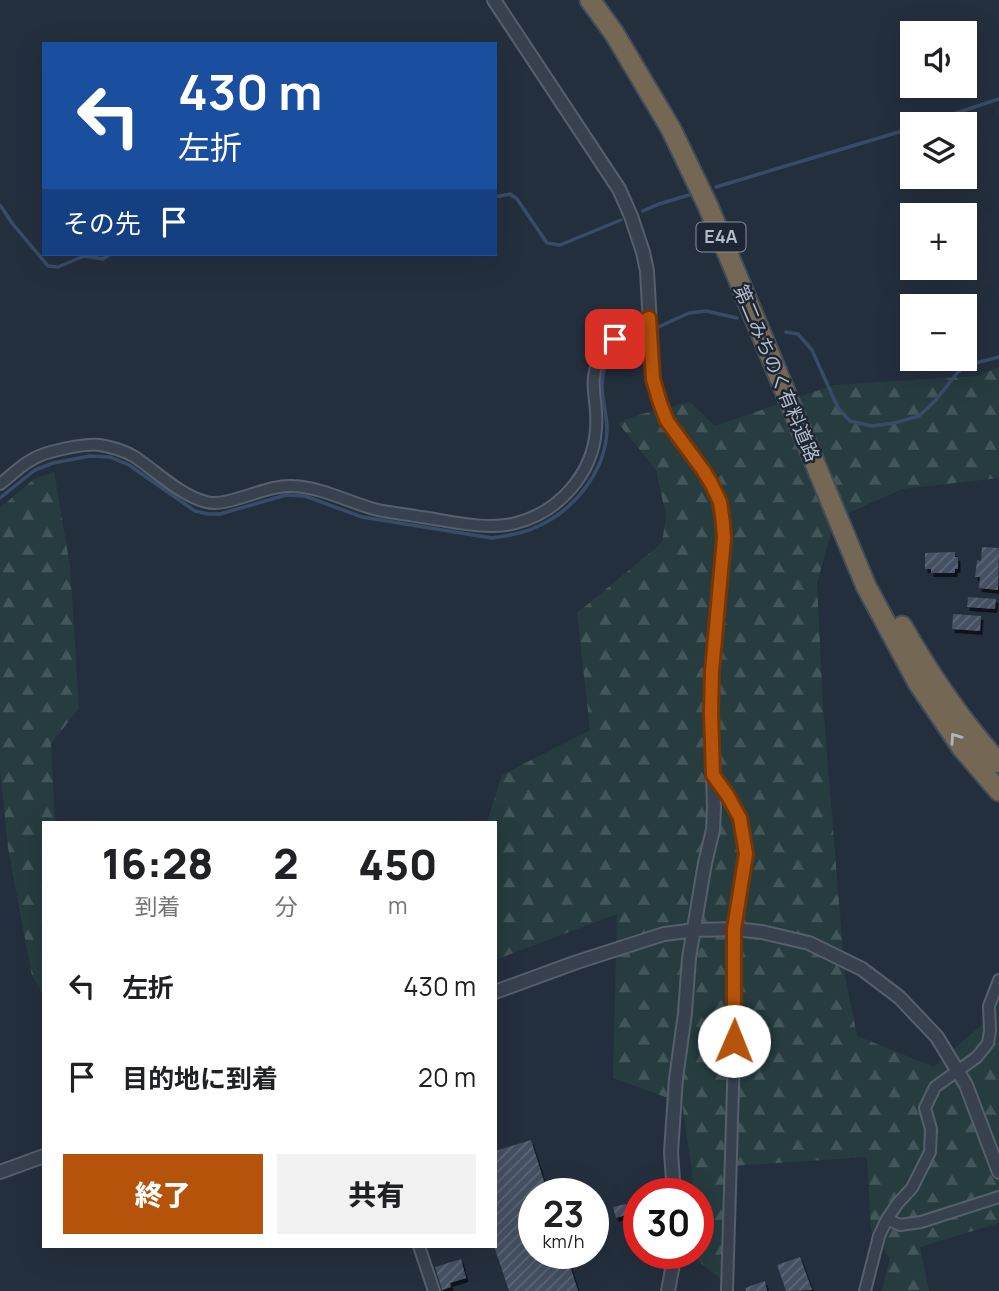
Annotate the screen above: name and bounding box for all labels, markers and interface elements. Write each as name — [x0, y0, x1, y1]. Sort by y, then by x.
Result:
map controls — [900, 21, 977, 371]
button: sound — [900, 21, 977, 98]
text: 430 m — [178, 58, 322, 125]
icon: left — [63, 70, 154, 161]
button: layers — [900, 112, 977, 189]
text: 左折 — [178, 125, 242, 169]
icon: arrive — [155, 203, 193, 241]
button: + — [900, 203, 977, 280]
text: その先 — [63, 205, 141, 241]
road number: E4A — [696, 222, 746, 251]
street label: 第二みちのく有料道路 — [728, 280, 826, 466]
button: − — [900, 294, 977, 371]
pin — [585, 309, 645, 369]
icon: arrive — [596, 320, 634, 358]
one-way arrow — [951, 733, 963, 746]
text: 16:28 — [102, 834, 213, 892]
text: 2 — [273, 834, 299, 892]
text: 450 — [358, 835, 437, 893]
text: m — [388, 889, 408, 921]
text: 到着 — [135, 890, 181, 922]
text: 分 — [274, 890, 297, 922]
icon: left — [63, 967, 101, 1005]
text: 430 m — [403, 968, 476, 1004]
text: 左折 — [122, 969, 174, 1005]
position arrow — [697, 1004, 771, 1078]
icon: arrive — [63, 1058, 101, 1096]
text: 20 m — [418, 1059, 476, 1095]
text: 目的地に到着 — [122, 1060, 278, 1096]
button: 終了 — [63, 1154, 263, 1234]
button: 共有 — [277, 1154, 476, 1234]
speed limit sign: 30 — [623, 1178, 714, 1269]
text: 23 — [543, 1190, 584, 1238]
text: km/h — [543, 1229, 584, 1253]

